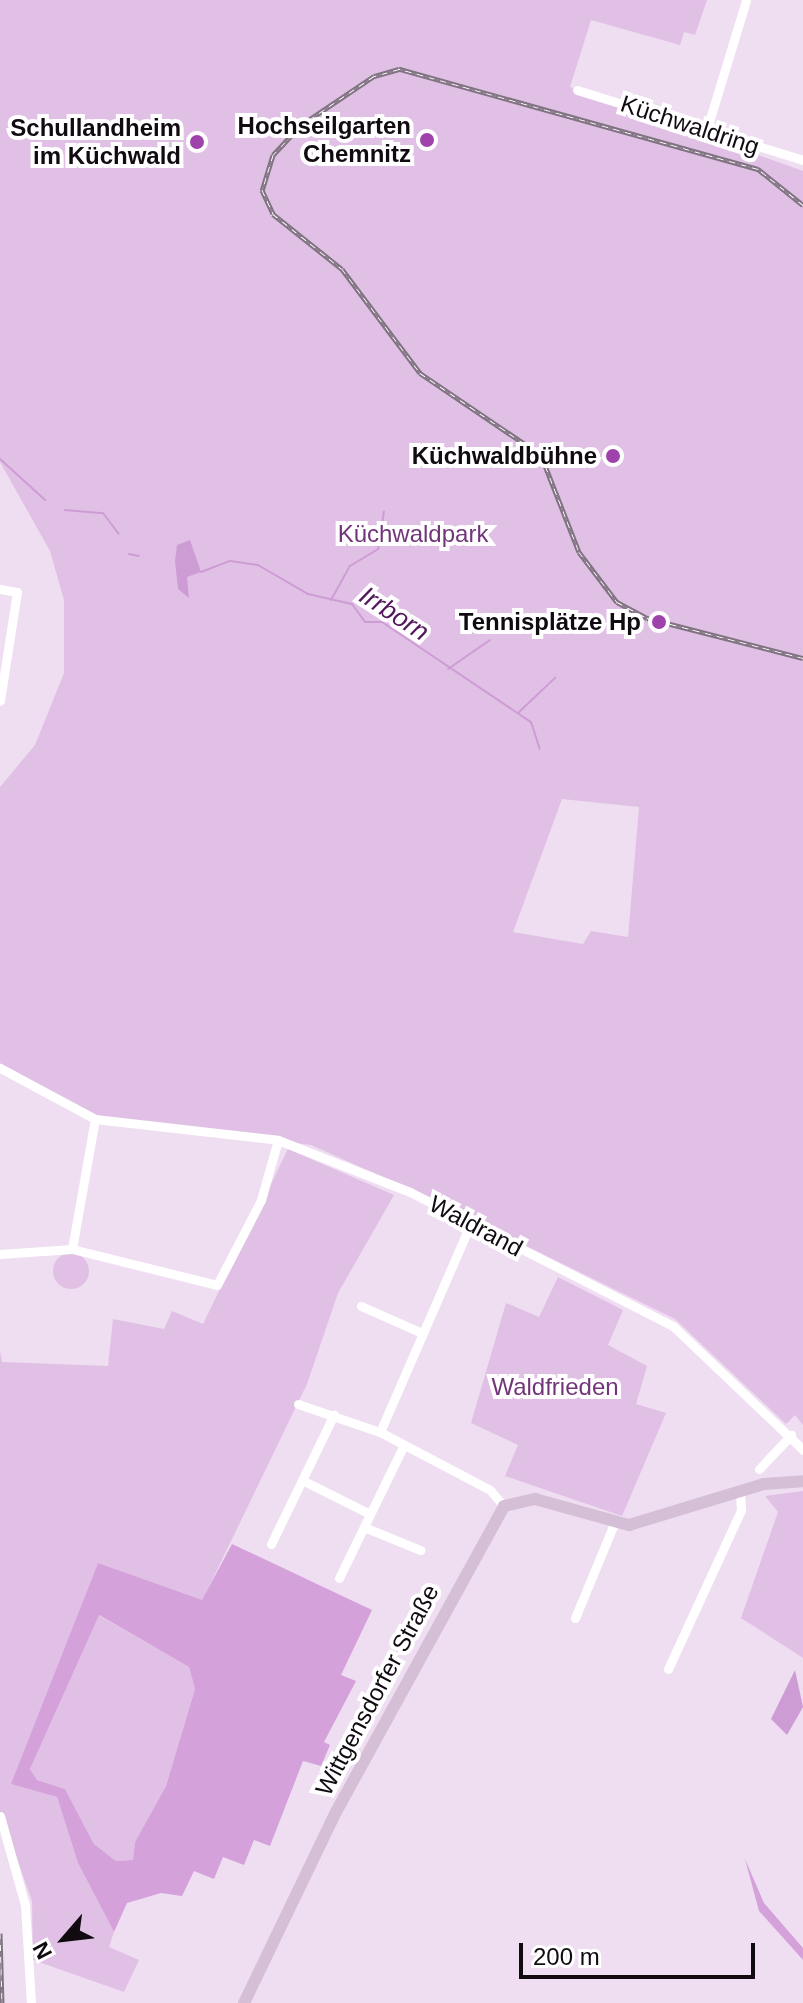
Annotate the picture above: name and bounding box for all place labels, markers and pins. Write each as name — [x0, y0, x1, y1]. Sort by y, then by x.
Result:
place label: Hochseilgarten Chemnitz — [238, 112, 411, 168]
place label: Schullandheim im Küchwald — [10, 114, 181, 170]
marker: Hochseilgarten Chemnitz — [418, 131, 436, 149]
marker: Schullandheim im Küchwald — [188, 133, 206, 151]
place label: Küchwaldbühne — [412, 442, 597, 470]
marker: Küchwaldbühne — [604, 447, 622, 465]
place label: Tennisplätze Hp — [459, 608, 641, 636]
marker: Tennisplätze Hp — [648, 611, 670, 633]

